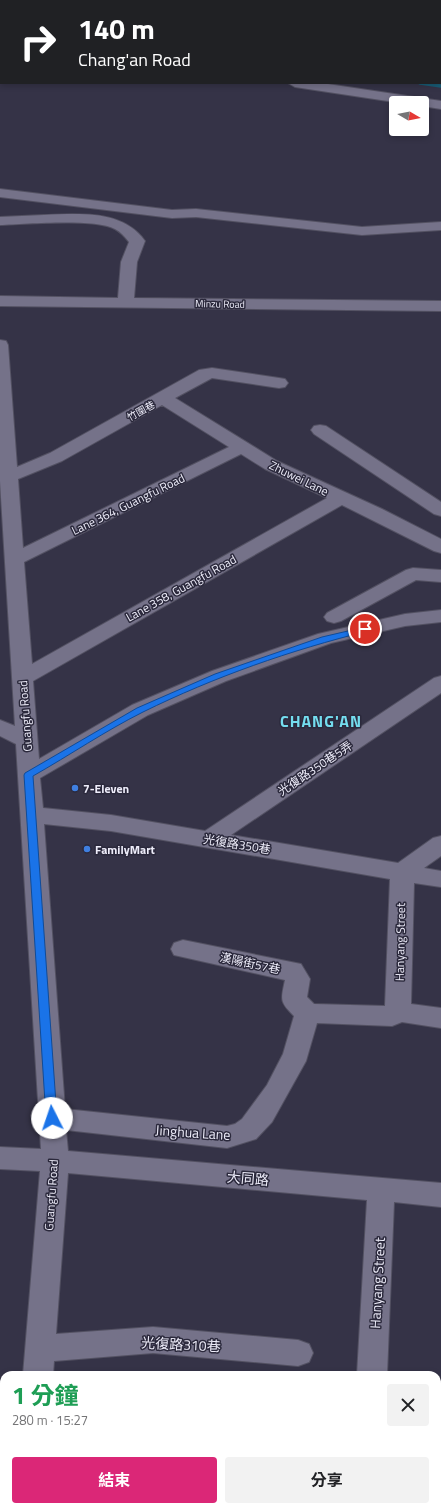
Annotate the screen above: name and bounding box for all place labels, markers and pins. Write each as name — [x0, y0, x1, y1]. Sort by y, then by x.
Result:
pin — [348, 612, 382, 646]
place label: 7-Eleven — [83, 779, 129, 798]
marker: 7-Eleven — [70, 783, 80, 793]
place label: FamilyMart — [95, 840, 156, 859]
marker: FamilyMart — [82, 844, 92, 854]

